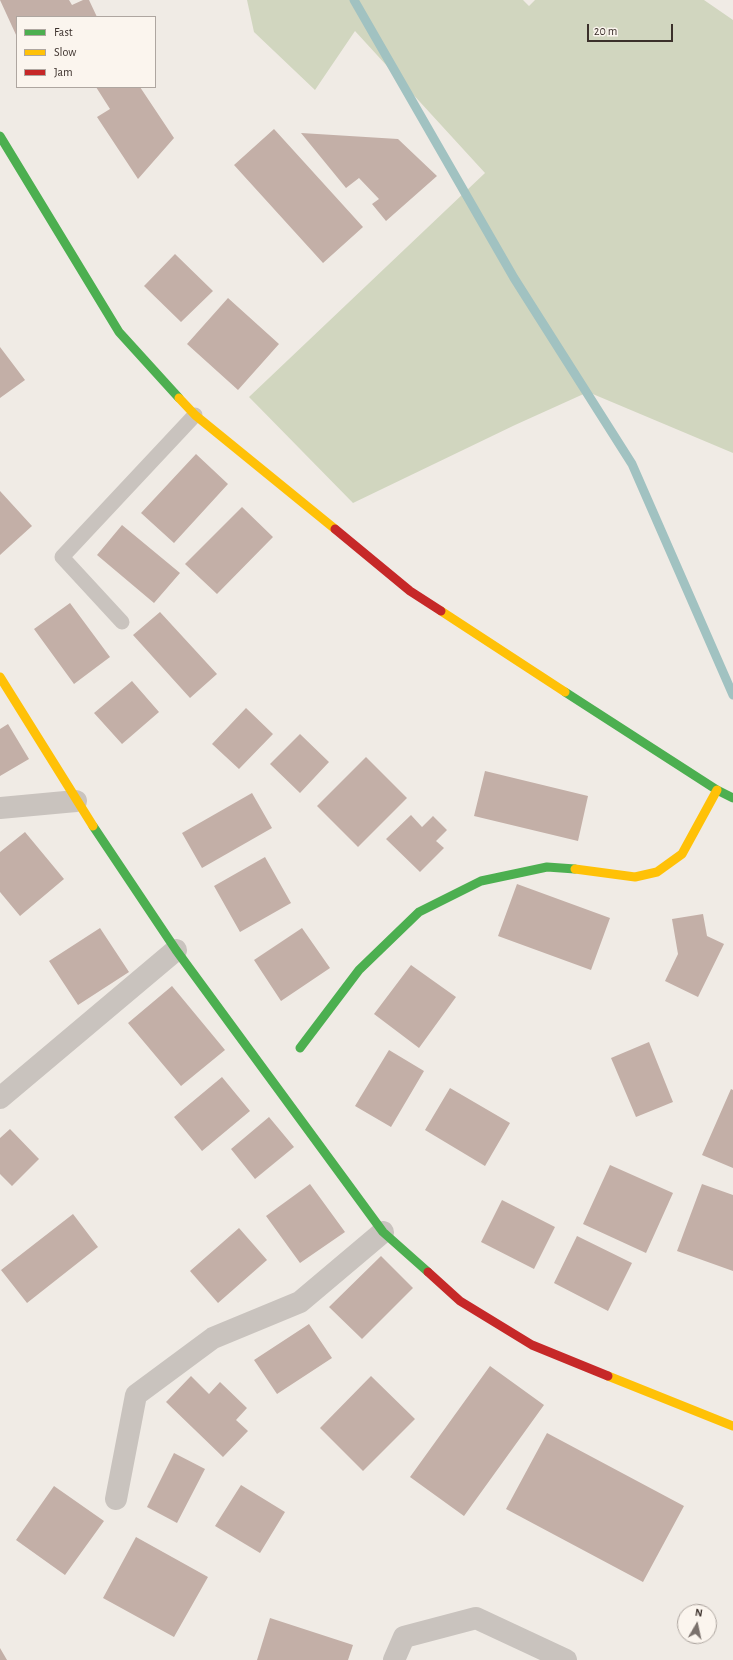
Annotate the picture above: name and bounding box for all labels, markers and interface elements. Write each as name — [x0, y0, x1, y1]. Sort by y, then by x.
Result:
legend — [16, 16, 156, 88]
scale bar — [589, 16, 675, 42]
text: 20 m — [594, 25, 617, 37]
text: Fast — [54, 26, 73, 38]
text: Slow — [54, 46, 76, 58]
text: Jam — [54, 66, 73, 78]
north arrow — [677, 1604, 717, 1644]
text: N — [694, 1607, 703, 1619]

